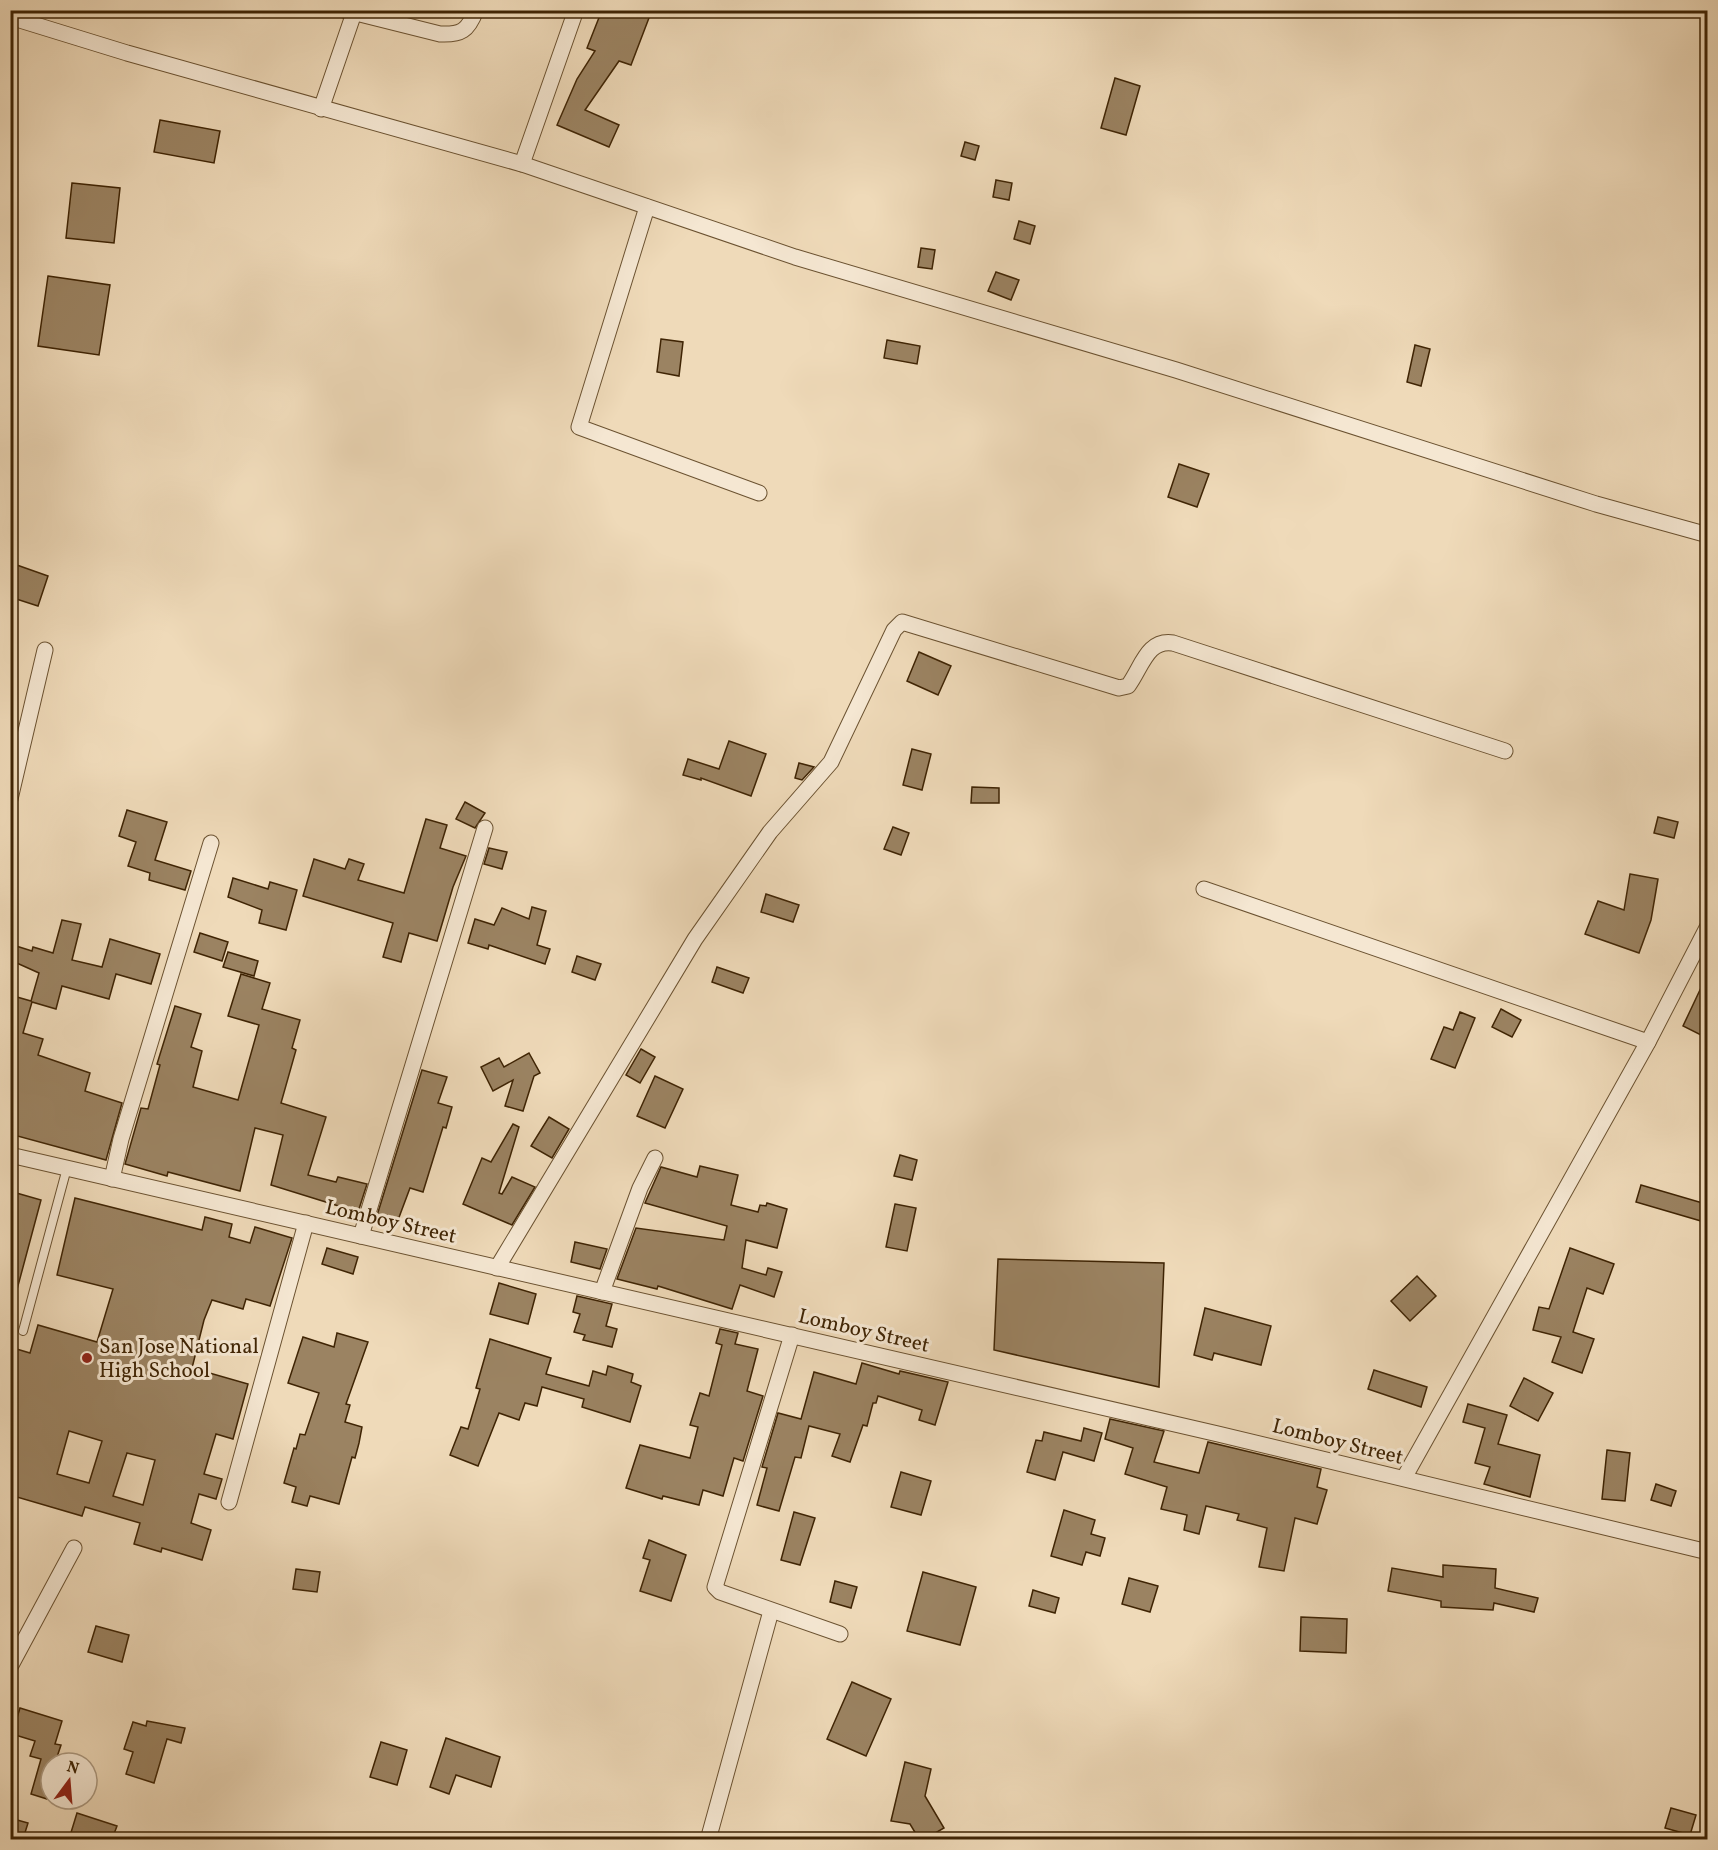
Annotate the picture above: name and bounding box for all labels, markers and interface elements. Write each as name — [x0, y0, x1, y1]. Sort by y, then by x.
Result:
street label: Lomboy Street — [322, 1193, 459, 1252]
street label: Lomboy Street — [795, 1302, 932, 1361]
place label: San Jose National High School — [99, 1333, 259, 1386]
marker: San Jose National High School — [80, 1351, 94, 1365]
street label: Lomboy Street — [1269, 1412, 1406, 1473]
north arrow — [39, 1751, 99, 1811]
text: N — [64, 1756, 82, 1781]

